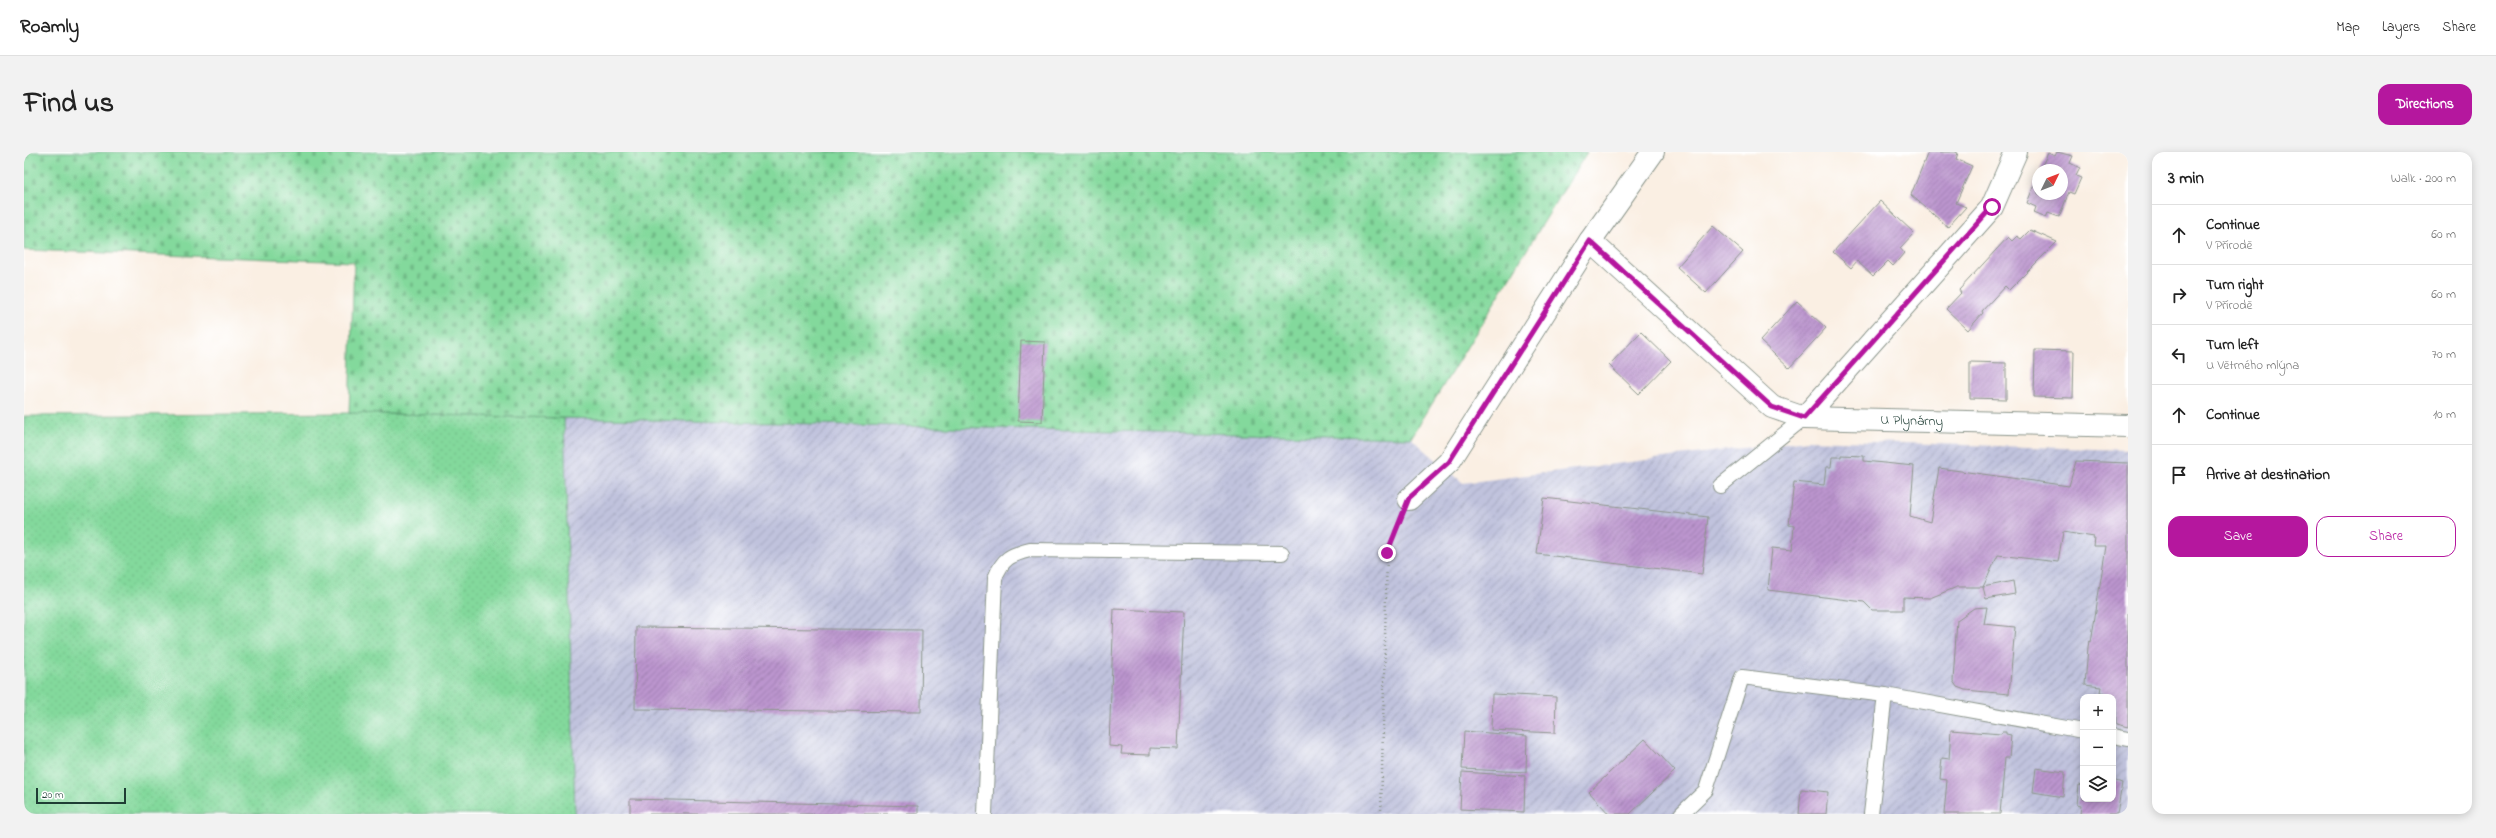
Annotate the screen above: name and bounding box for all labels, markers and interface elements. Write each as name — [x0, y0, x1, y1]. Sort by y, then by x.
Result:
text: Roamly — [20, 14, 79, 41]
text: Map — [2336, 17, 2360, 38]
text: Layers — [2382, 17, 2420, 38]
text: Share — [2442, 17, 2476, 38]
text: Find us — [24, 84, 114, 125]
button: Directions — [2378, 84, 2472, 125]
north arrow — [2032, 164, 2068, 200]
text: 3 min — [2168, 166, 2204, 191]
text: Walk · 200 m — [2391, 169, 2456, 188]
route start — [1983, 198, 2001, 216]
text: Continue — [2206, 214, 2260, 236]
icon: ahead — [2168, 224, 2190, 246]
text: 60 m — [2431, 225, 2456, 244]
text: V Přírodě — [2206, 236, 2252, 255]
text: Turn right — [2206, 274, 2264, 296]
icon: right — [2168, 284, 2190, 306]
text: 60 m — [2431, 285, 2456, 304]
text: V Přírodě — [2206, 296, 2252, 315]
text: Turn left — [2206, 334, 2259, 356]
icon: left — [2168, 344, 2190, 366]
text: 70 m — [2432, 345, 2456, 364]
text: U Větrného mlýna — [2206, 356, 2299, 375]
icon: ahead — [2168, 404, 2190, 426]
text: Continue — [2206, 404, 2260, 426]
text: 10 m — [2433, 405, 2456, 424]
street label: U Plynárny — [1880, 409, 1944, 433]
icon: arrive — [2168, 464, 2190, 486]
text: Arrive at destination — [2206, 464, 2330, 486]
button: Save — [2168, 516, 2308, 557]
button: Share — [2316, 516, 2456, 557]
route end — [1378, 544, 1396, 562]
map controls — [2080, 694, 2116, 802]
button: + — [2080, 694, 2116, 730]
button: − — [2080, 730, 2116, 766]
button: layers — [2080, 766, 2116, 802]
scale bar — [36, 786, 126, 805]
text: 20 m — [42, 787, 64, 803]

